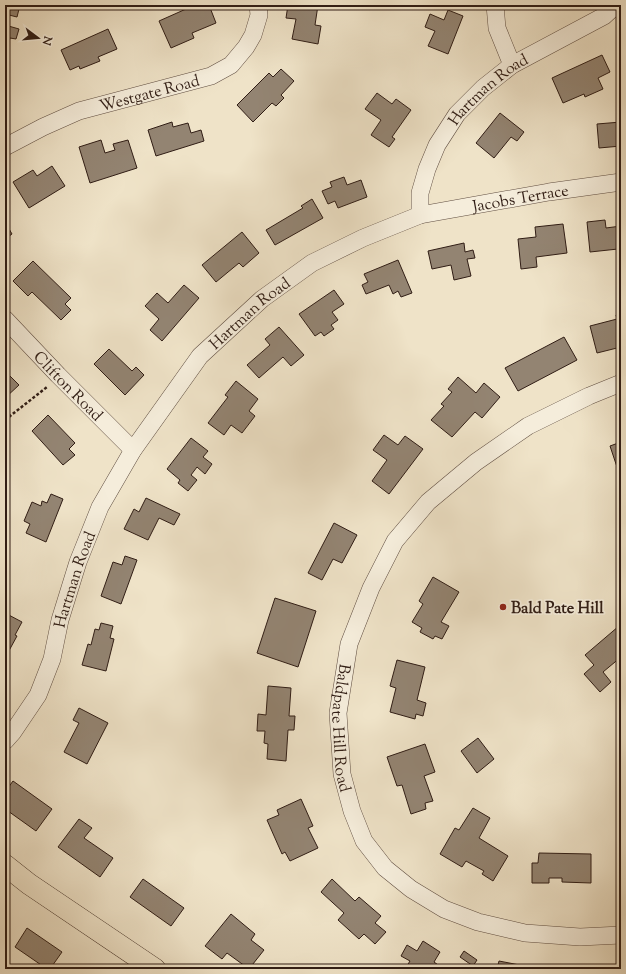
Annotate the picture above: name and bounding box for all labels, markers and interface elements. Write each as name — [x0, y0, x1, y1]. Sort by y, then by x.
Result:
north arrow — [18, 18, 58, 58]
text: N — [38, 33, 56, 47]
street label: Hartman Road — [444, 49, 533, 131]
street label: Westgate Road — [97, 70, 203, 119]
street label: Jacobs Terrace — [470, 180, 570, 220]
street label: Hartman Road — [205, 273, 296, 356]
street label: Clifton Road — [27, 347, 107, 427]
street label: Hartman Road — [50, 528, 103, 630]
place label: Bald Pate Hill — [511, 598, 604, 621]
marker: Bald Pate Hill — [498, 602, 508, 612]
street label: Baldpate Hill Road — [324, 662, 355, 795]

